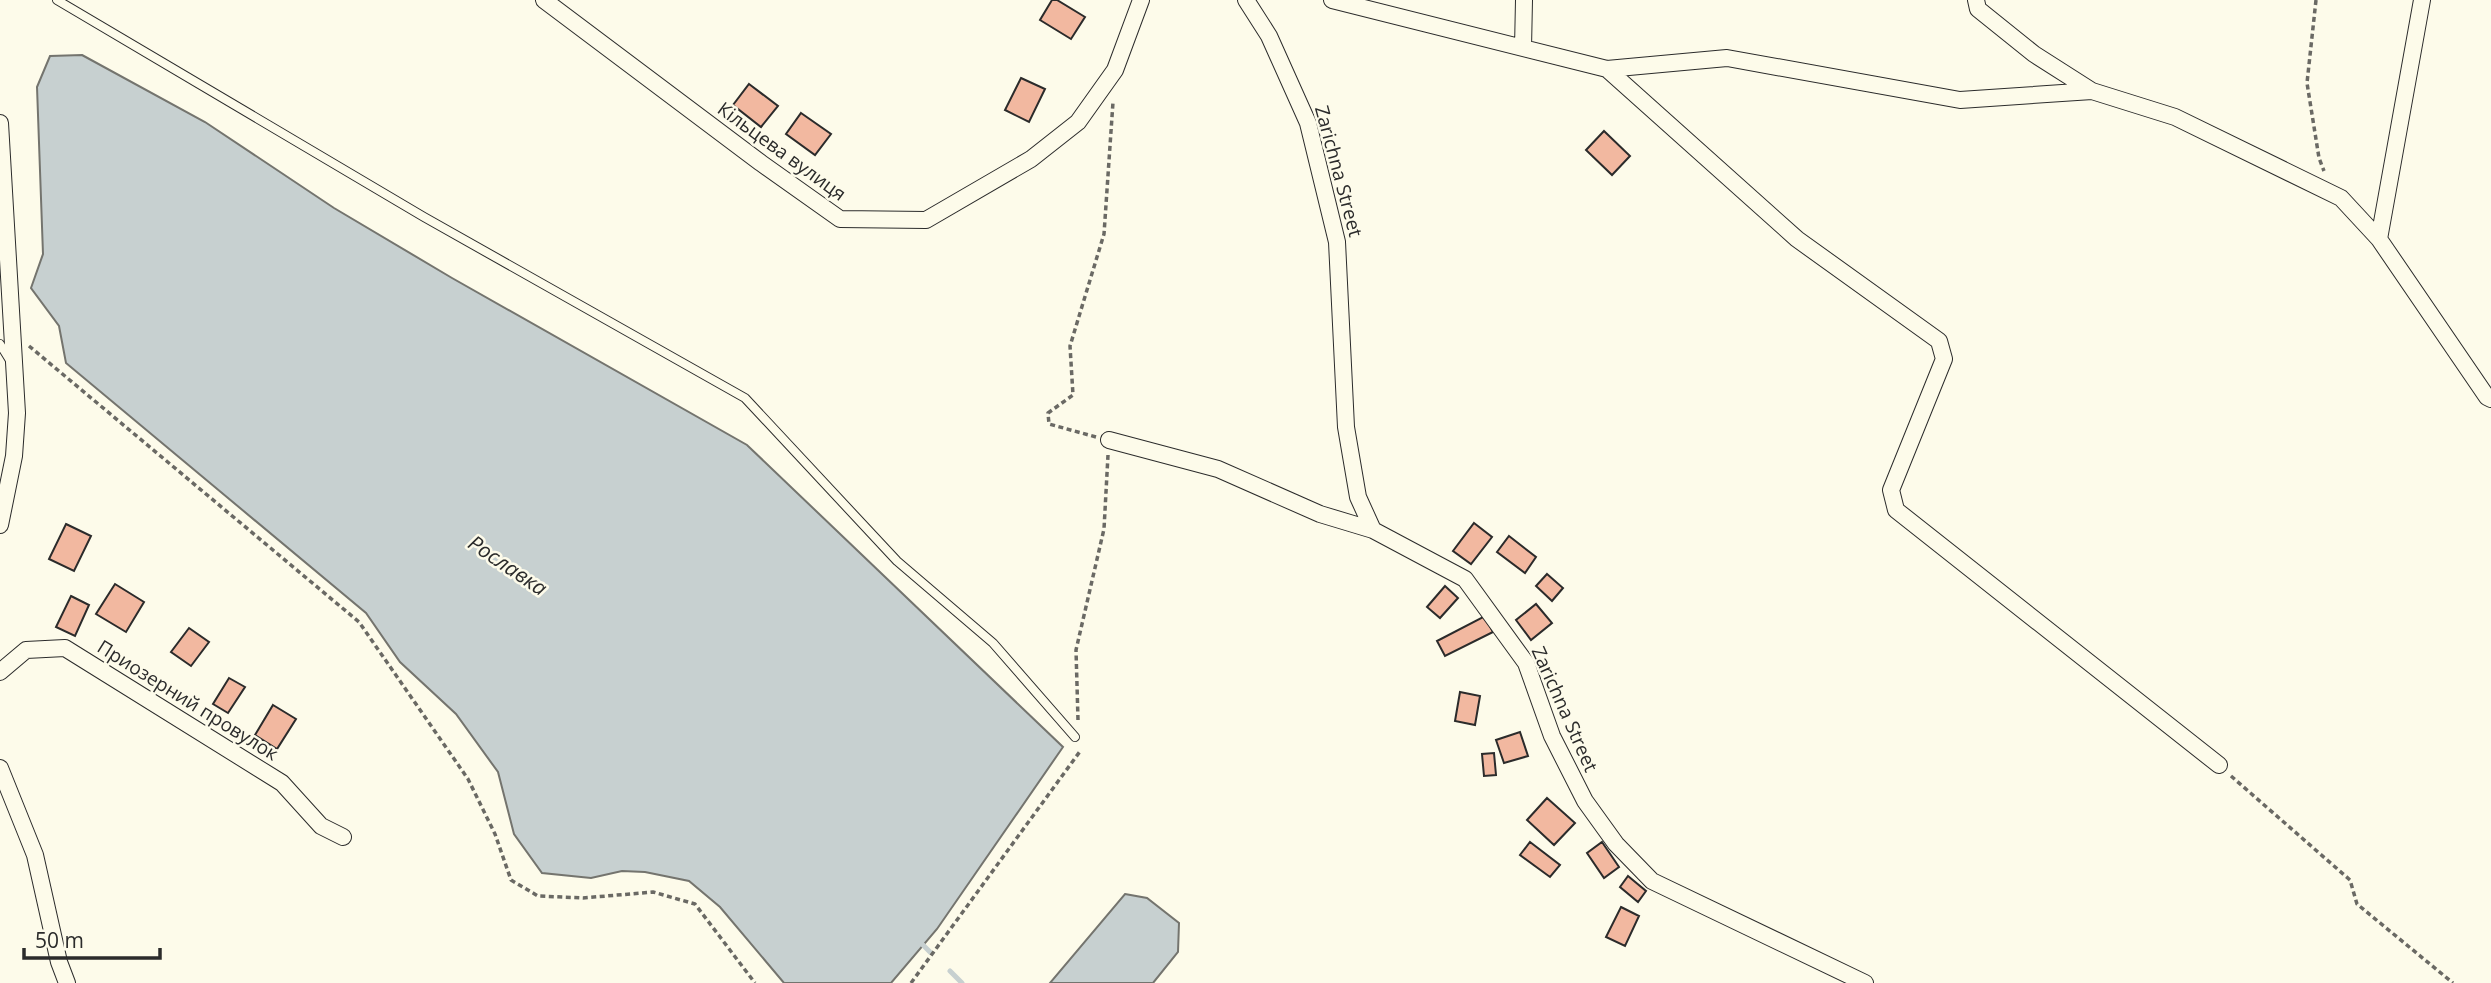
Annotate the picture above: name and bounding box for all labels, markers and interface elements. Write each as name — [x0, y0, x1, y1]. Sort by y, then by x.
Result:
street label: Кільцева вулиця — [712, 95, 852, 207]
street label: Zarichna Street — [1309, 102, 1369, 240]
water label: Рославка — [463, 528, 553, 602]
street label: Приозерний провулок — [93, 634, 284, 766]
street label: Zarichna Street — [1526, 642, 1604, 776]
scale bar — [24, 916, 161, 960]
text: 50 m — [35, 926, 84, 954]

